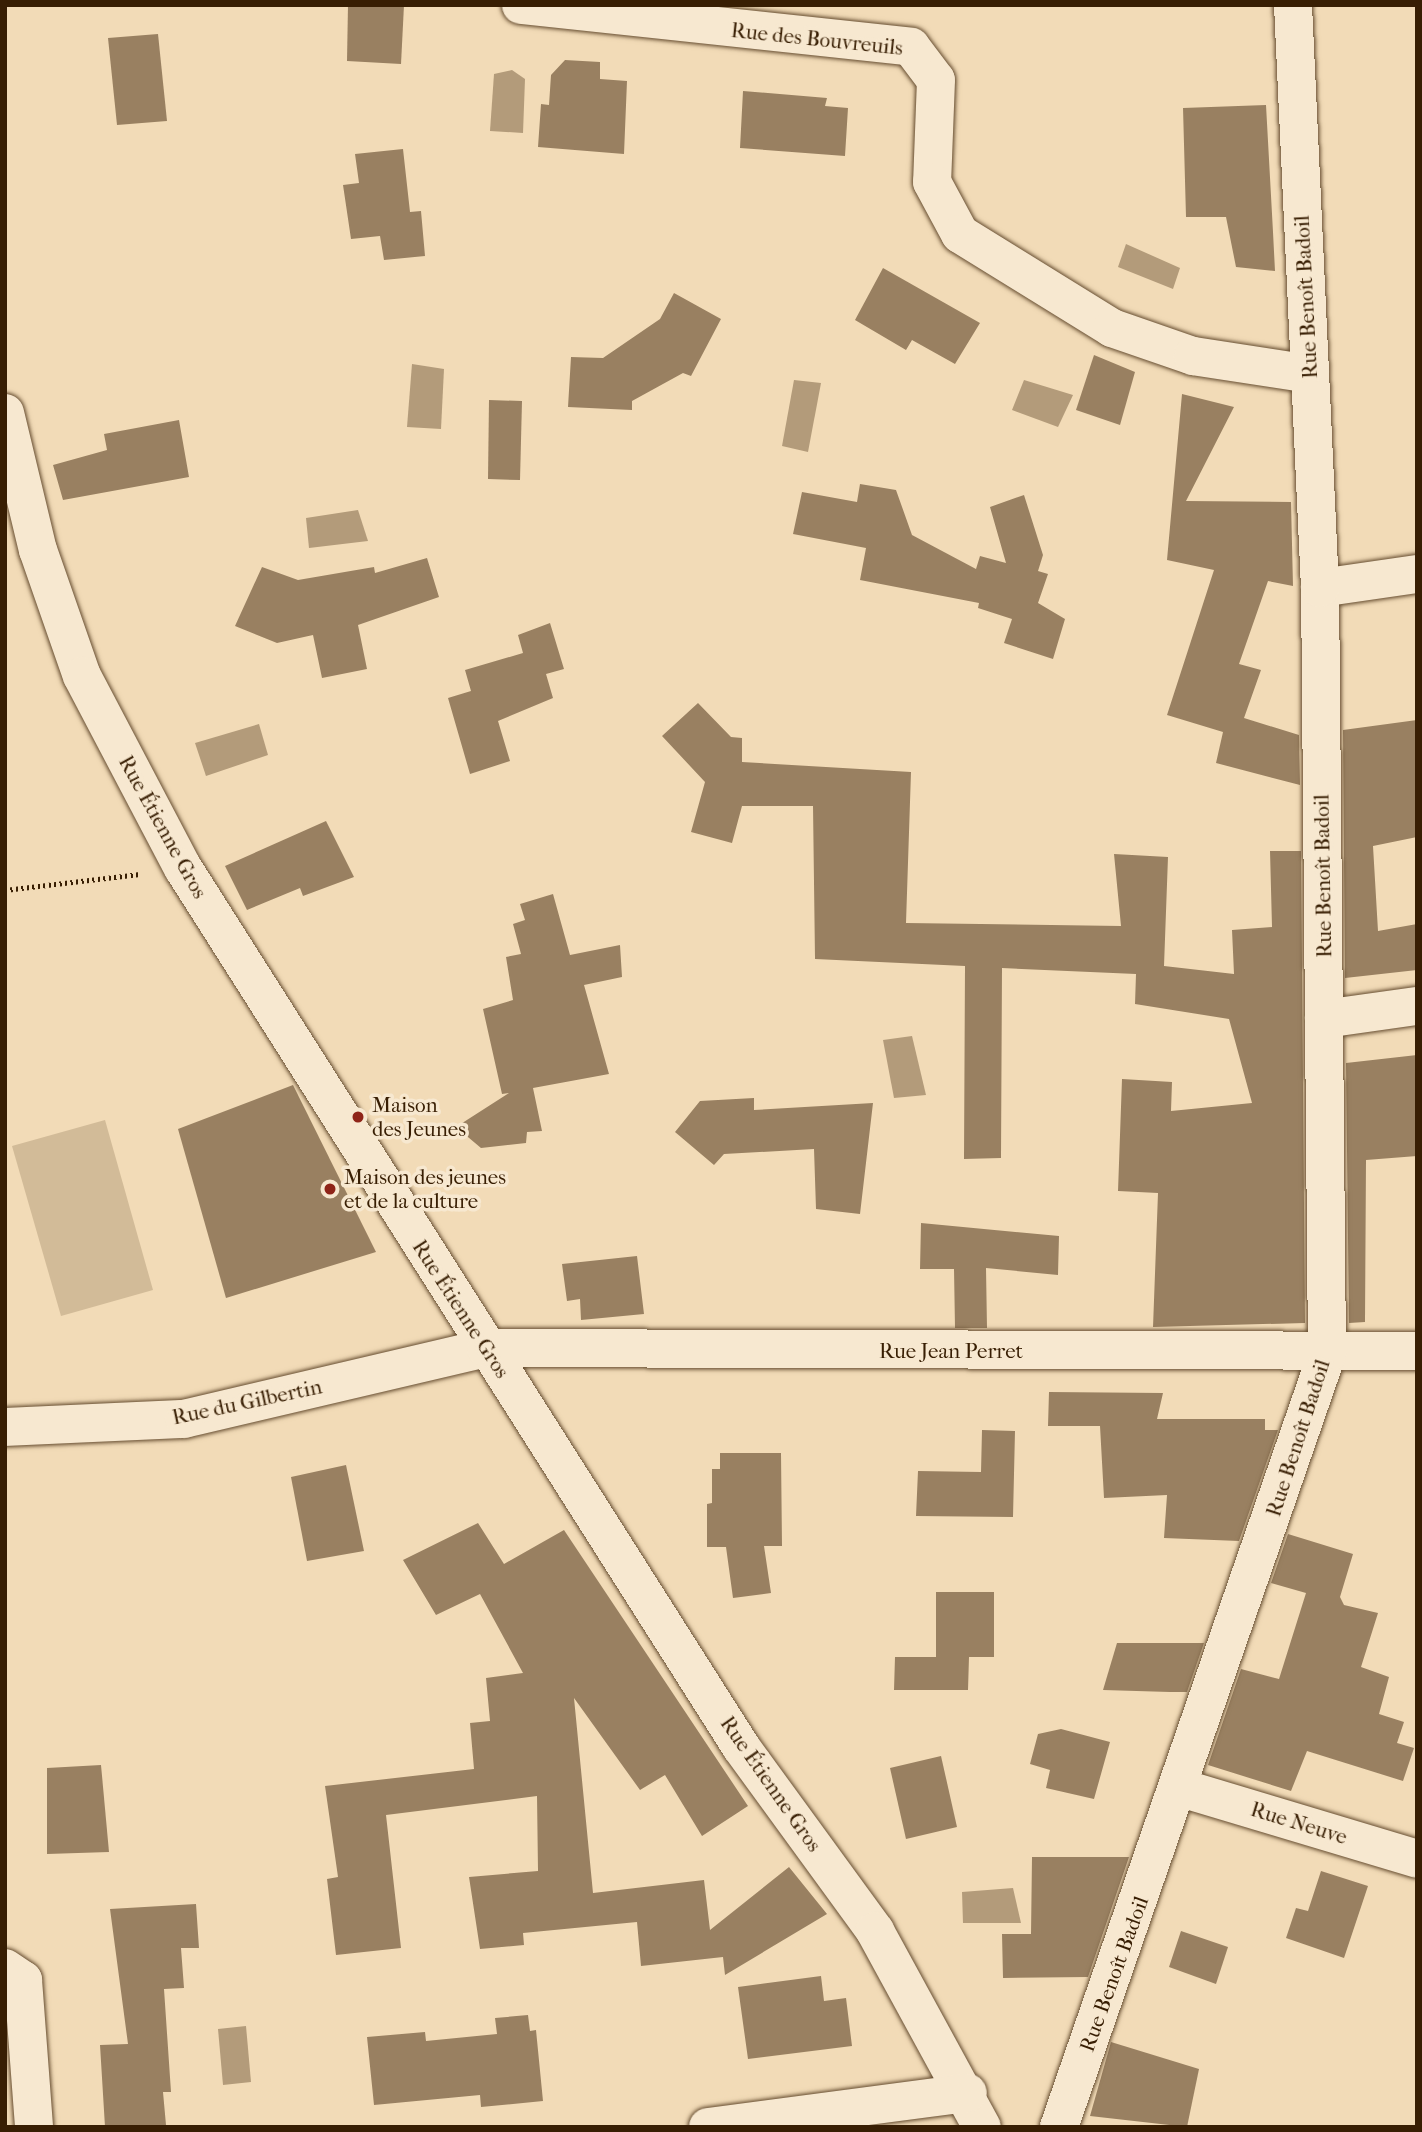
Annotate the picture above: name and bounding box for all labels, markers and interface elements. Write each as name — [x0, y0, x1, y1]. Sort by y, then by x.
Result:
street label: Rue des Bouvreuils — [730, 17, 904, 61]
street label: Rue Benoît Badoil — [1289, 215, 1323, 379]
street label: Rue Étienne Gros — [113, 751, 213, 903]
street label: Rue Benoît Badoil — [1309, 794, 1337, 958]
place label: Maison des Jeunes — [372, 1092, 466, 1142]
marker: Maison des Jeunes — [350, 1109, 366, 1125]
place label: Maison des jeunes et de la culture — [344, 1164, 506, 1214]
marker: Maison des jeunes et de la culture — [322, 1181, 338, 1197]
street label: Rue Étienne Gros — [407, 1235, 515, 1383]
street label: Rue Jean Perret — [879, 1338, 1023, 1364]
street label: Rue Benoît Badoil — [1261, 1356, 1335, 1520]
street label: Rue du Gilbertin — [170, 1374, 324, 1430]
street label: Rue Étienne Gros — [715, 1711, 827, 1857]
street label: Rue Neuve — [1248, 1796, 1350, 1850]
street label: Rue Benoît Badoil — [1074, 1893, 1154, 2055]

